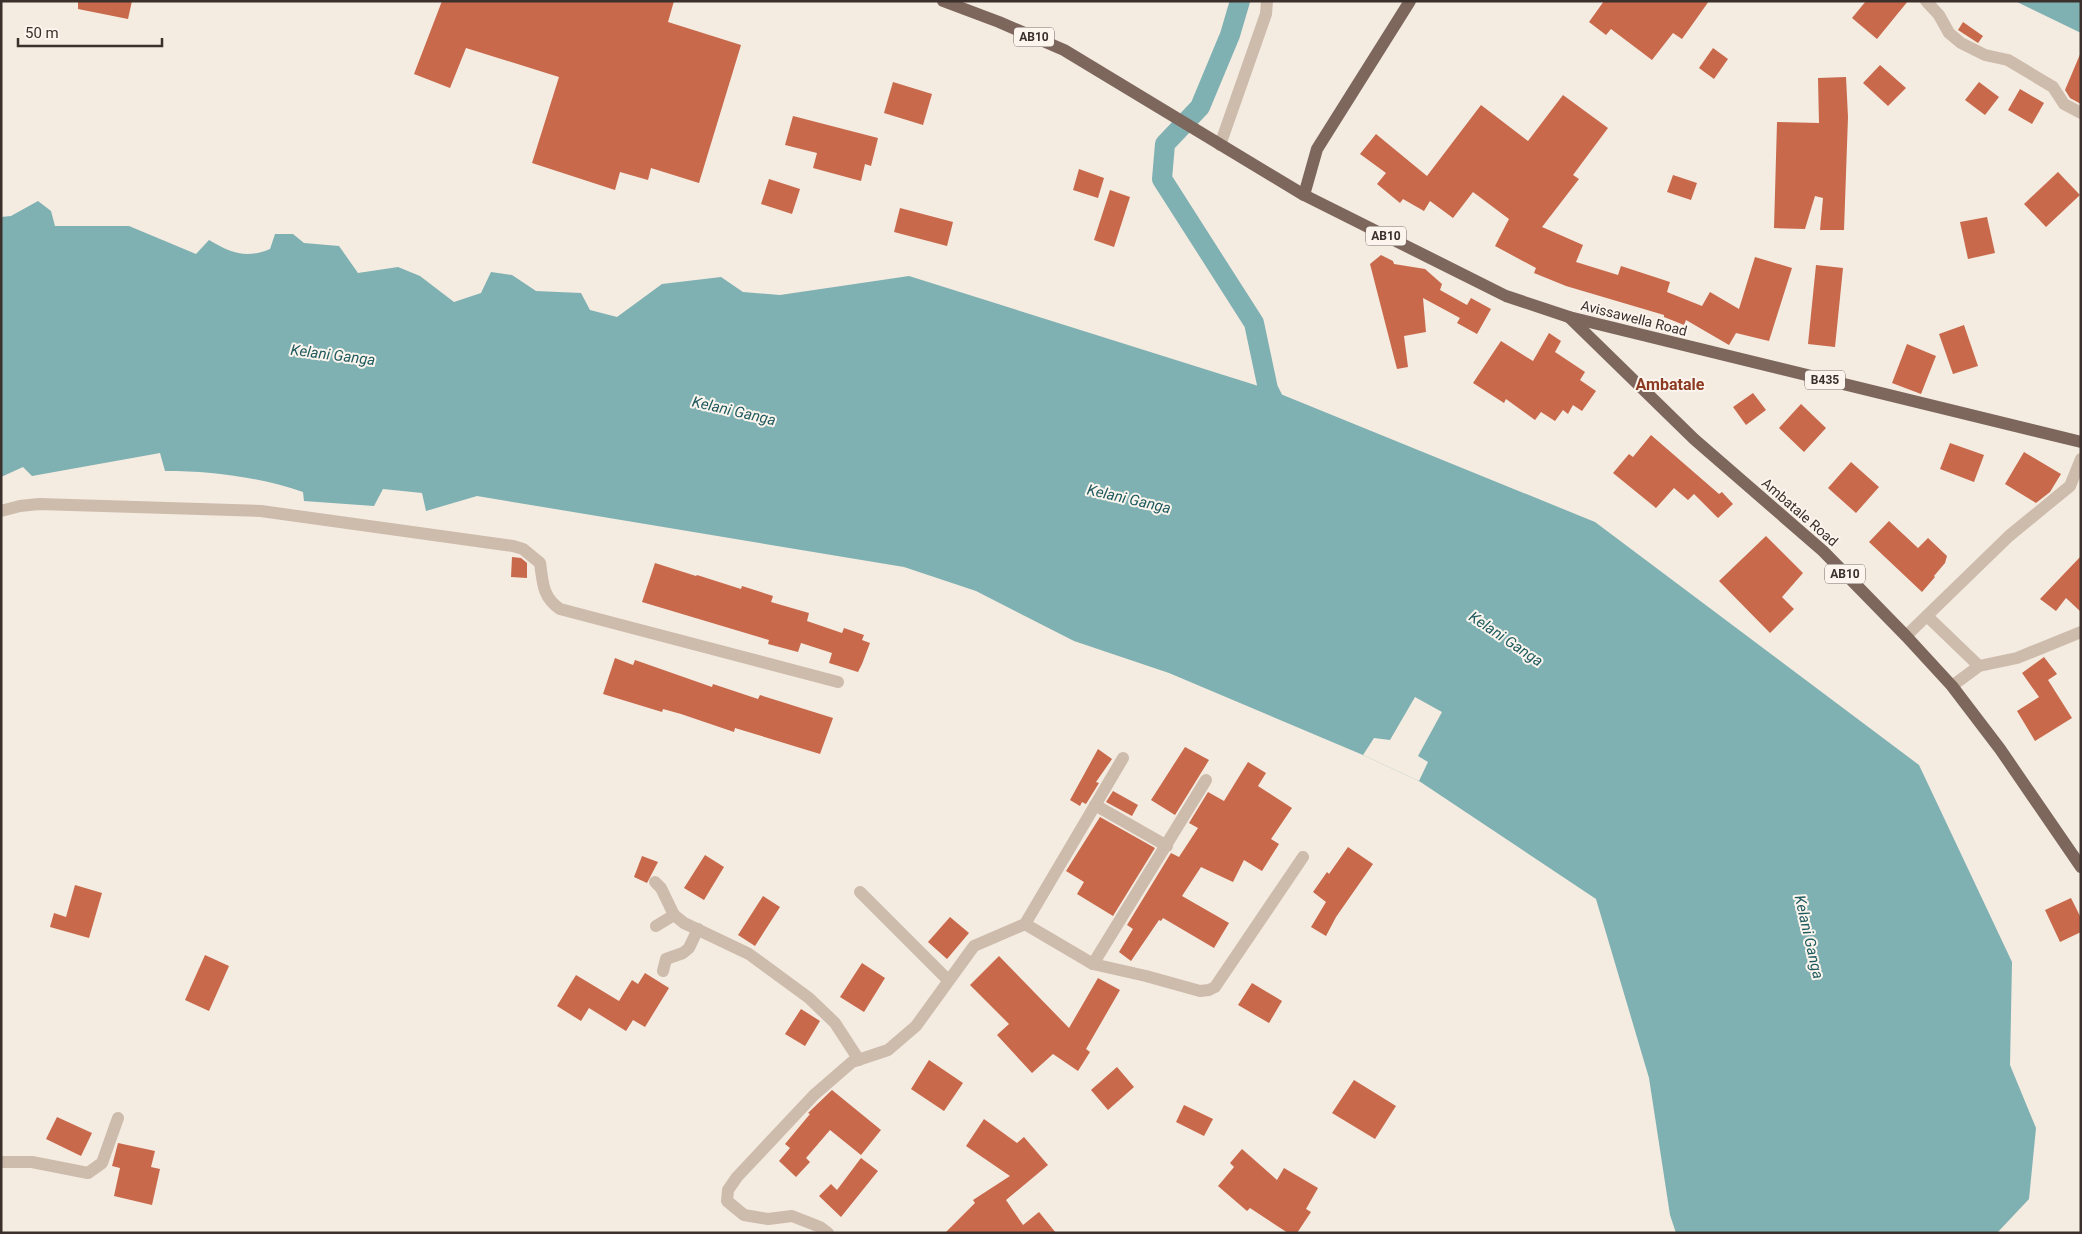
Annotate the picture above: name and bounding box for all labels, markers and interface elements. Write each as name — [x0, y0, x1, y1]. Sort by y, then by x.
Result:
scale bar — [18, 15, 161, 47]
text: 50 m — [25, 24, 59, 42]
road number: AB10 — [1014, 28, 1054, 46]
road number: AB10 — [1366, 227, 1406, 246]
street label: Avissawella Road — [1579, 297, 1689, 339]
water label: Kelani Ganga — [290, 341, 377, 369]
road number: B435 — [1805, 370, 1845, 390]
district label: Ambatale — [1636, 375, 1705, 394]
water label: Kelani Ganga — [690, 393, 778, 429]
street label: Ambatale Road — [1759, 475, 1841, 549]
water label: Kelani Ganga — [1085, 481, 1173, 517]
road number: AB10 — [1825, 564, 1865, 584]
water label: Kelani Ganga — [1466, 608, 1546, 670]
water label: Kelani Ganga — [1791, 893, 1827, 981]

